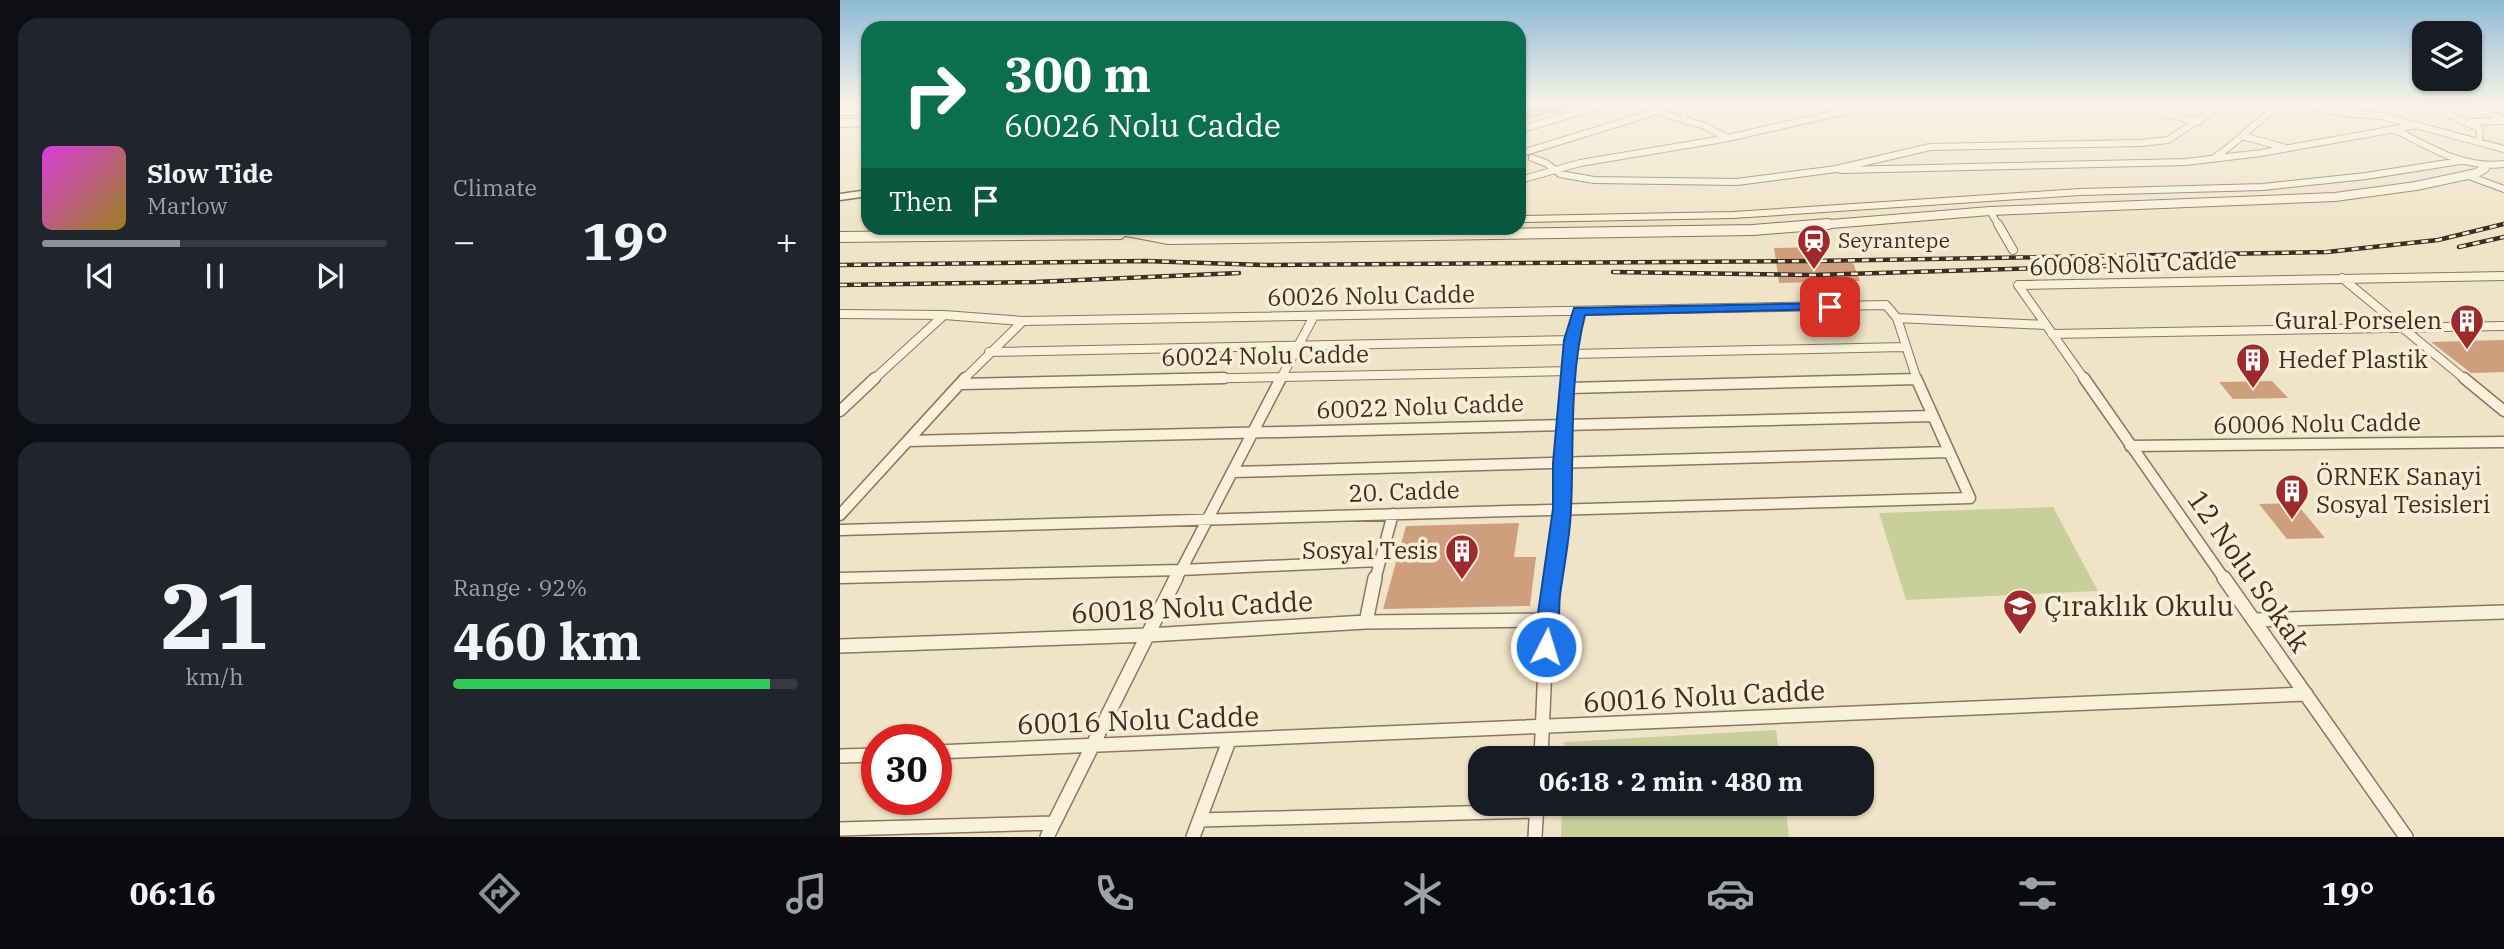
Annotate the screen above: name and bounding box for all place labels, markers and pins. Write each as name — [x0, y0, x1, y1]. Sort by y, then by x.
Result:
station icon: Seyrantepe — [1795, 222, 1833, 271]
place label: Seyrantepe — [1838, 226, 1950, 254]
pin — [1800, 277, 1860, 337]
building icon: Gural Porselen — [2448, 302, 2486, 351]
place label: Gural Porselen — [2275, 304, 2442, 336]
building icon: Hedef Plastik — [2234, 341, 2272, 390]
place label: Hedef Plastik — [2278, 343, 2428, 375]
place label: ÖRNEK Sanayi Sosyal Tesisleri — [2316, 460, 2490, 520]
building icon: ÖRNEK Sanayi Sosyal Tesisleri — [2273, 472, 2311, 521]
building icon: Sosyal Tesis — [1443, 532, 1481, 581]
place label: Sosyal Tesis — [1302, 534, 1438, 566]
school or university icon: Çıraklık Okulu — [2001, 587, 2039, 636]
place label: Çıraklık Okulu — [2044, 587, 2234, 624]

